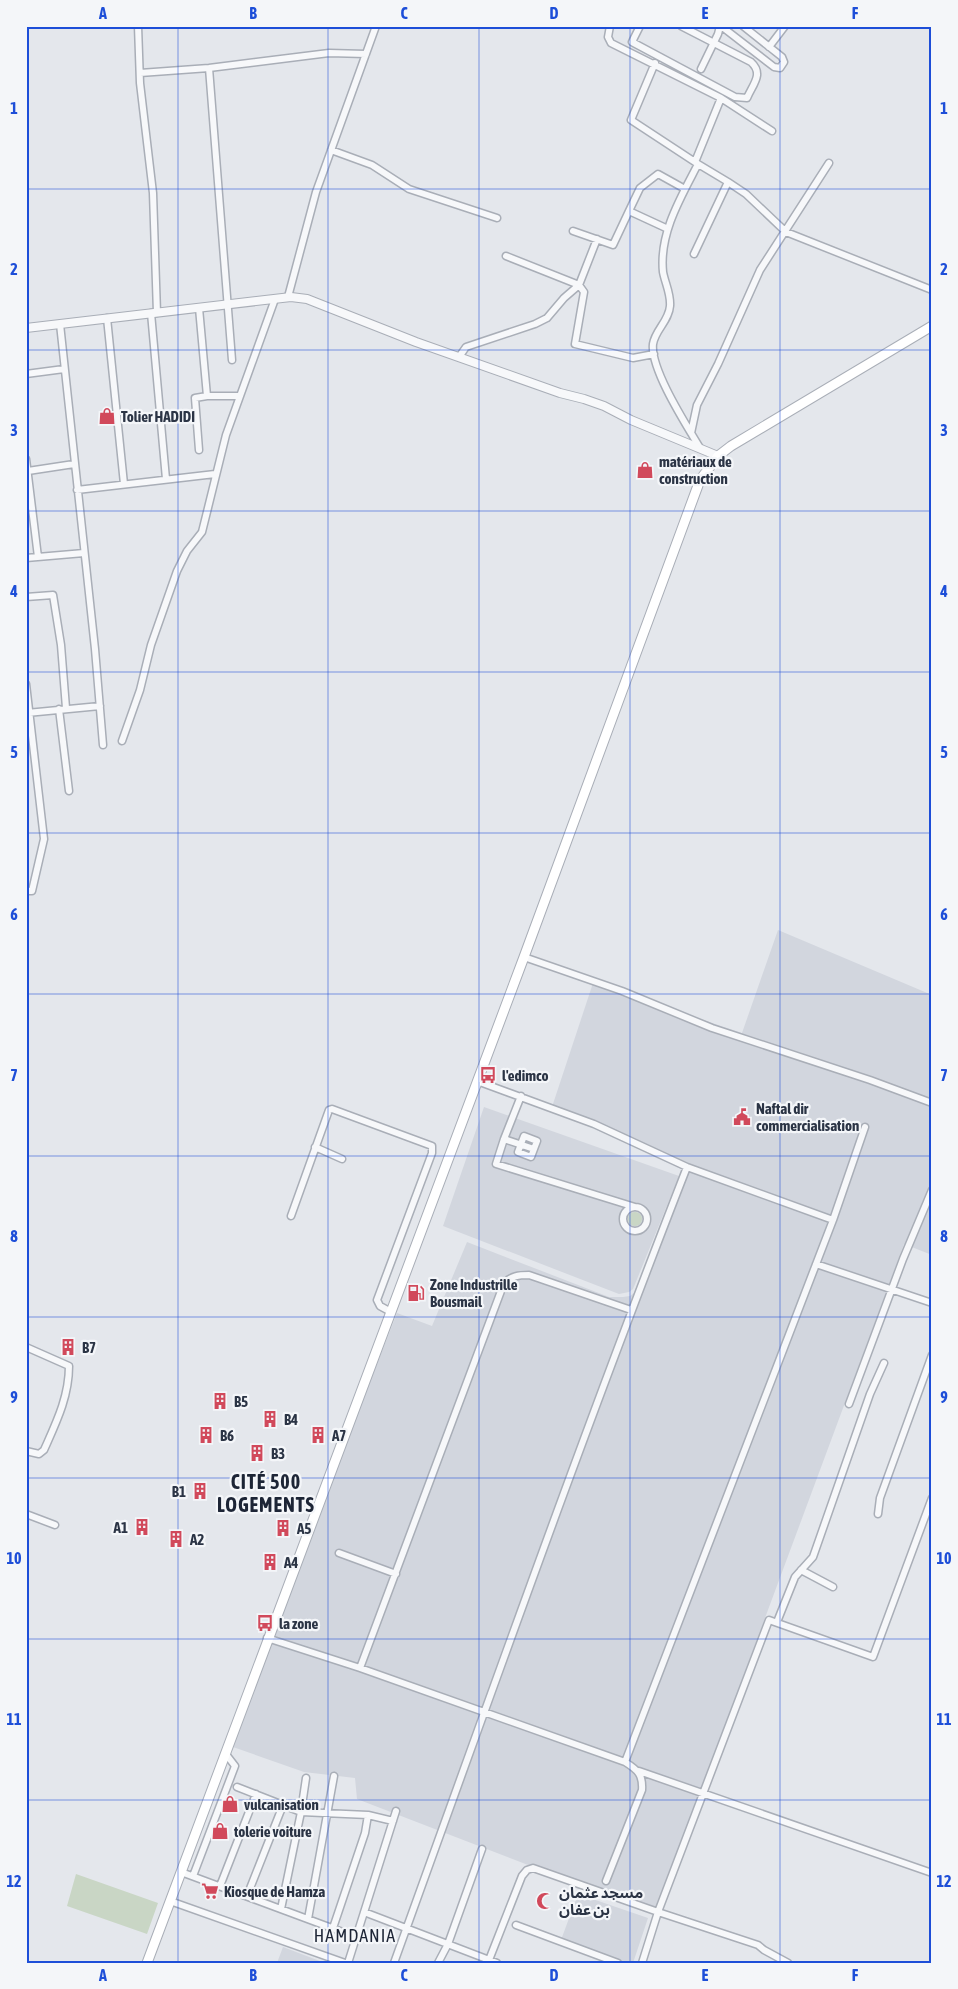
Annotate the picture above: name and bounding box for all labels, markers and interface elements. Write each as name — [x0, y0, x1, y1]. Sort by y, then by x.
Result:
text: A — [98, 4, 107, 22]
text: B — [249, 4, 257, 22]
text: C — [400, 4, 408, 22]
text: D — [550, 4, 559, 22]
text: E — [702, 4, 709, 22]
text: F — [852, 4, 859, 22]
text: 1 — [10, 99, 18, 117]
text: 1 — [940, 99, 948, 117]
text: 2 — [10, 260, 18, 278]
text: 2 — [940, 260, 948, 278]
shop icon: Tolier HADIDI — [97, 406, 117, 426]
place label: Tolier HADIDI — [121, 408, 195, 425]
text: 3 — [10, 421, 18, 439]
text: 3 — [940, 421, 948, 439]
place label: matériaux de construction — [659, 453, 732, 487]
shop icon: matériaux de construction — [635, 460, 655, 480]
text: 4 — [9, 582, 18, 600]
text: 4 — [939, 582, 948, 600]
text: 5 — [10, 743, 18, 761]
text: 5 — [940, 743, 948, 761]
text: 6 — [10, 905, 18, 923]
text: 6 — [940, 905, 948, 923]
bus stop icon: l'edimco — [478, 1065, 498, 1085]
text: 7 — [10, 1066, 18, 1084]
text: 7 — [940, 1066, 948, 1084]
place label: l'edimco — [502, 1067, 549, 1084]
place label: Naftal dir commercialisation — [756, 1100, 859, 1134]
public building icon: Naftal dir commercialisation — [732, 1107, 752, 1127]
text: 8 — [10, 1227, 18, 1245]
text: 8 — [940, 1227, 948, 1245]
place label: Zone Industrille Bousmail — [430, 1276, 518, 1310]
fuel station icon: Zone Industrille Bousmail — [406, 1283, 426, 1303]
building icon: B7 — [58, 1337, 78, 1357]
place label: B7 — [82, 1339, 96, 1356]
text: 9 — [10, 1388, 18, 1406]
text: 9 — [940, 1388, 948, 1406]
building icon: B5 — [210, 1391, 230, 1411]
place label: B5 — [234, 1393, 248, 1410]
building icon: B4 — [260, 1409, 280, 1429]
place label: B4 — [284, 1411, 298, 1428]
building icon: B6 — [196, 1425, 216, 1445]
building icon: A7 — [308, 1425, 328, 1445]
place label: B6 — [220, 1427, 234, 1444]
place label: A7 — [331, 1427, 346, 1444]
building icon: B3 — [247, 1443, 267, 1463]
place label: B3 — [271, 1445, 285, 1462]
district label: CITÉ 500 LOGEMENTS — [217, 1470, 315, 1516]
building icon: B1 — [190, 1481, 210, 1501]
place label: B1 — [172, 1483, 186, 1500]
building icon: A1 — [132, 1517, 152, 1537]
building icon: A5 — [273, 1518, 293, 1538]
place label: A1 — [113, 1519, 128, 1536]
place label: A5 — [296, 1520, 311, 1537]
building icon: A2 — [166, 1529, 186, 1549]
place label: A2 — [189, 1531, 204, 1548]
text: 10 — [6, 1549, 22, 1567]
text: 10 — [936, 1549, 952, 1567]
building icon: A4 — [260, 1552, 280, 1572]
place label: A4 — [283, 1554, 298, 1571]
bus stop icon: la zone — [255, 1613, 275, 1633]
place label: la zone — [279, 1615, 319, 1632]
text: 11 — [6, 1710, 22, 1728]
text: 11 — [936, 1710, 952, 1728]
shop icon: vulcanisation — [220, 1794, 240, 1814]
place label: vulcanisation — [244, 1796, 319, 1813]
shop icon: tolerie voiture — [210, 1821, 230, 1841]
place label: tolerie voiture — [233, 1823, 312, 1840]
text: 12 — [6, 1872, 22, 1890]
text: 12 — [936, 1872, 952, 1890]
supermarket icon: Kiosque de Hamza — [200, 1881, 220, 1901]
place label: Kiosque de Hamza — [224, 1883, 325, 1900]
place label: مسجد عثمان بن عفان — [559, 1884, 643, 1919]
mosque icon: مسجد عثمان بن عفان — [535, 1891, 555, 1911]
district label: HAMDANIA — [314, 1925, 396, 1946]
text: A — [98, 1966, 107, 1984]
text: B — [249, 1966, 257, 1984]
text: C — [400, 1966, 408, 1984]
text: D — [550, 1966, 559, 1984]
text: E — [702, 1966, 709, 1984]
text: F — [852, 1966, 859, 1984]

